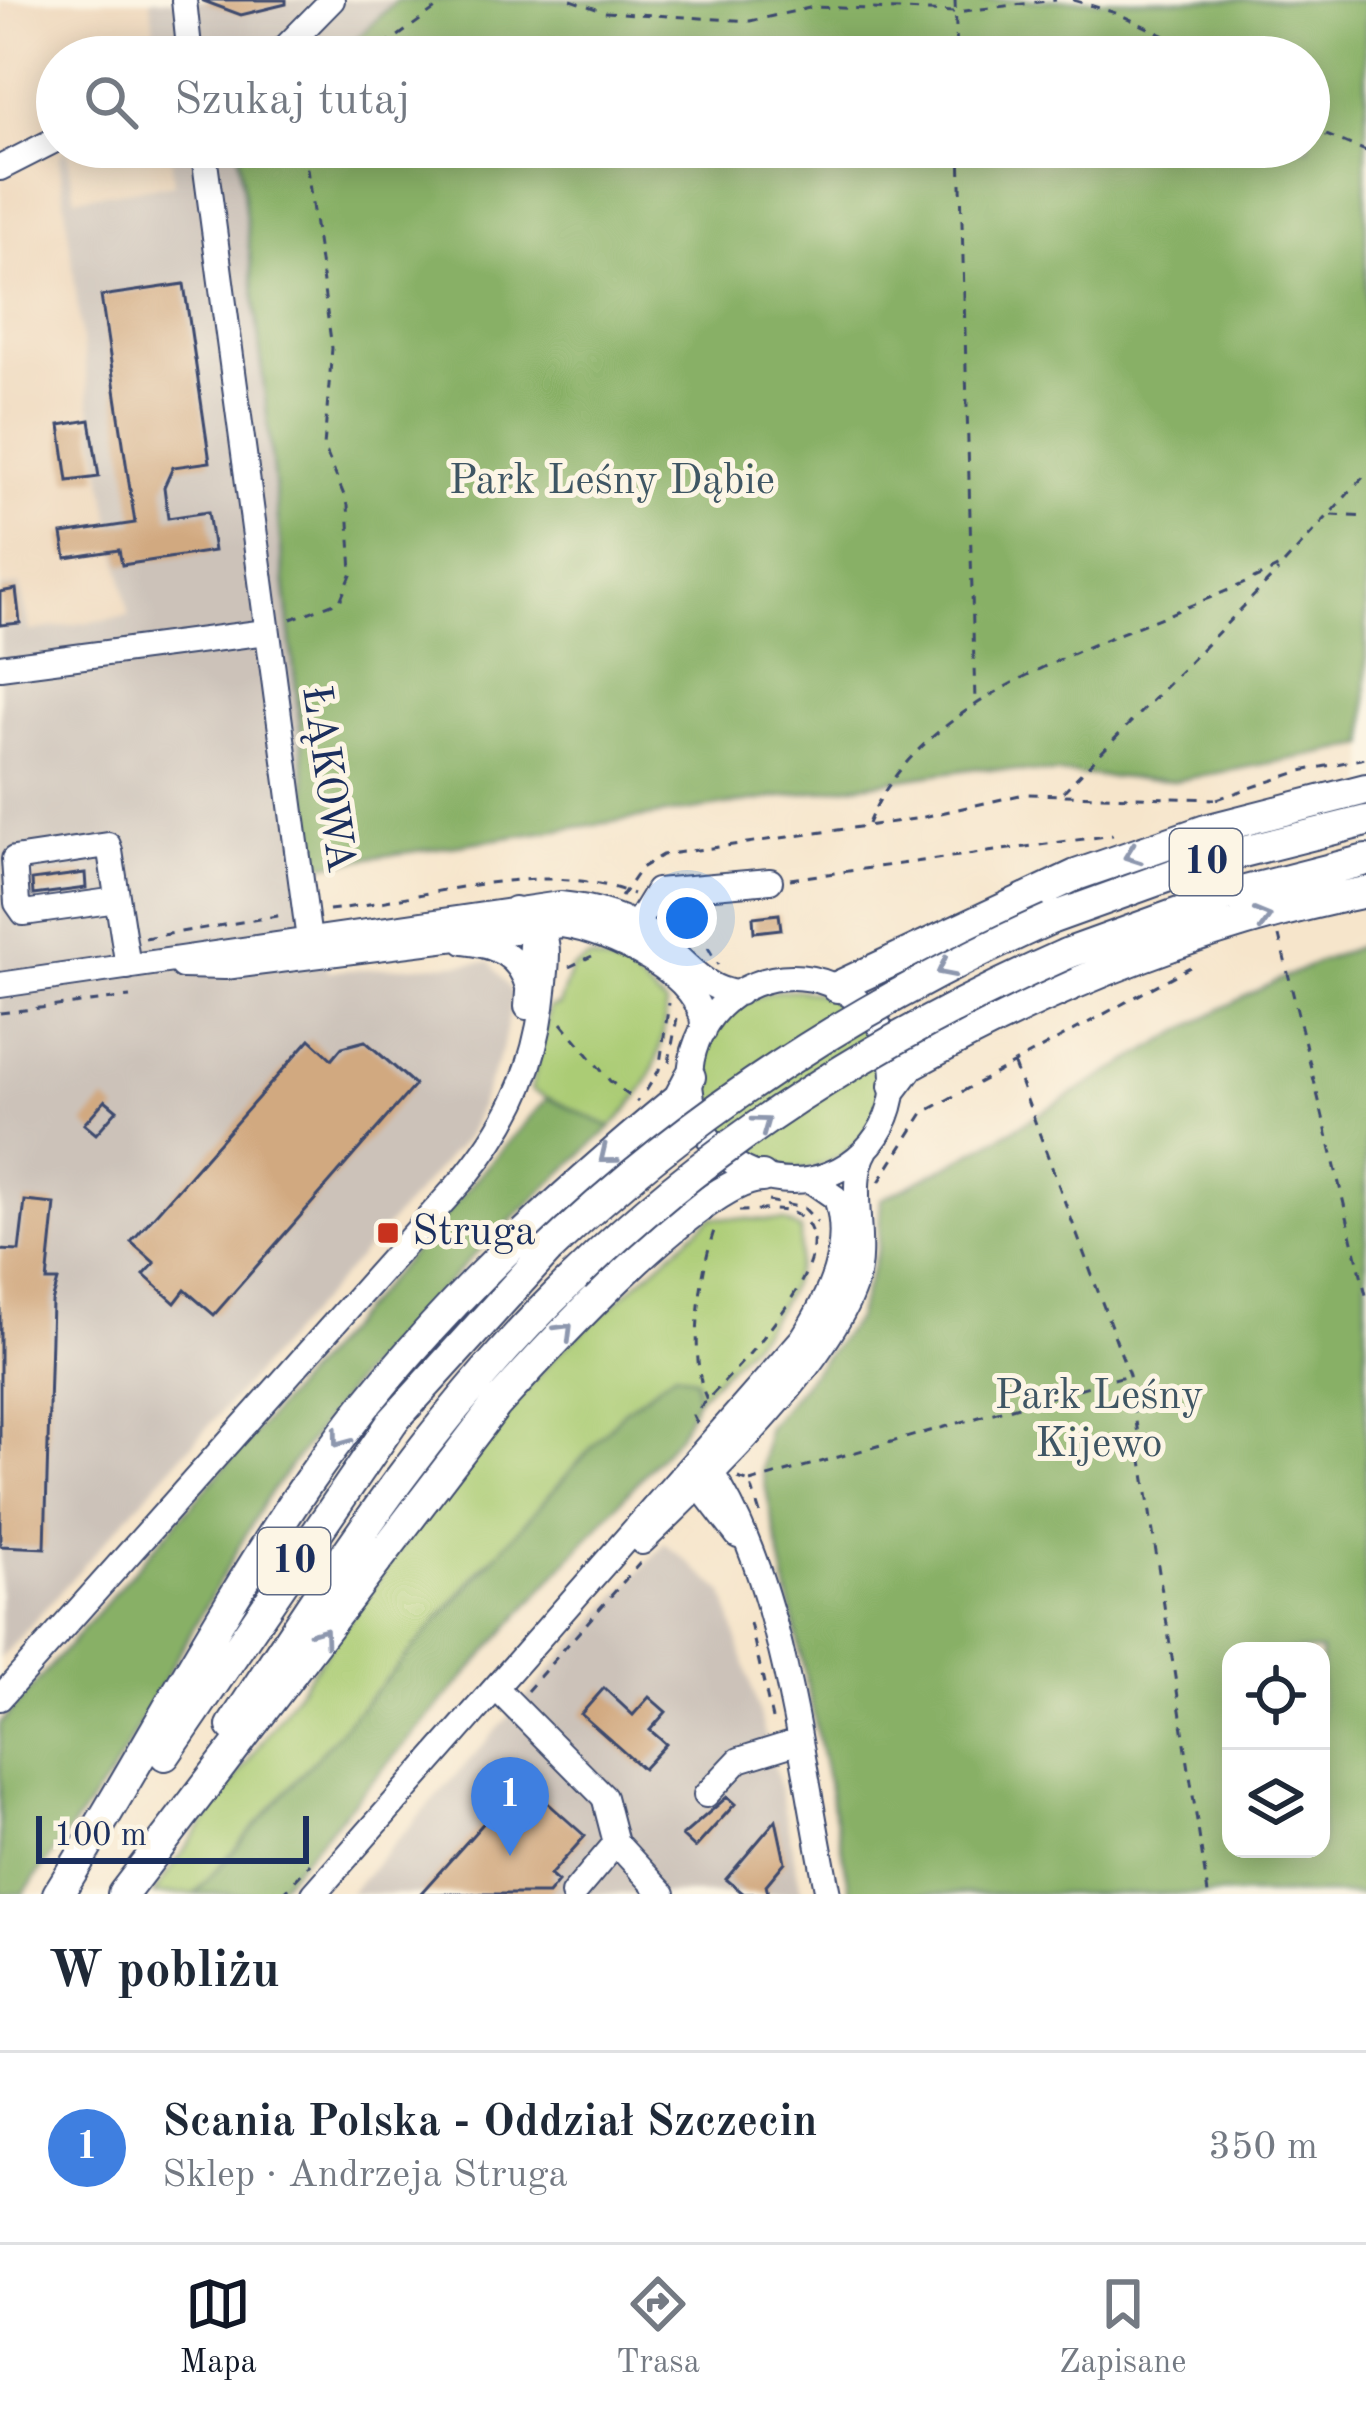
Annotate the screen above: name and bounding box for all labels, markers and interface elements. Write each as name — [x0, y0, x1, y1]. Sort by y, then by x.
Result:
search box — [36, 36, 1330, 168]
icon: search — [78, 69, 144, 135]
text: Szukaj tutaj — [174, 79, 411, 124]
park label: Park Leśny Dąbie — [449, 461, 775, 503]
street label: ŁĄKOWA — [293, 683, 361, 875]
road number: 10 — [1170, 829, 1242, 895]
one-way arrow — [1123, 841, 1144, 865]
your location — [657, 888, 717, 948]
one-way arrow — [1252, 907, 1273, 932]
one-way arrow — [936, 955, 957, 978]
one-way arrow — [749, 1116, 771, 1138]
one-way arrow — [599, 1142, 621, 1163]
place label: Struga — [412, 1212, 536, 1254]
marker: Struga — [375, 1220, 401, 1246]
one-way arrow — [551, 1323, 573, 1345]
park label: Park Leśny Kijewo — [995, 1376, 1203, 1466]
one-way arrow — [333, 1425, 354, 1447]
road number: 10 — [258, 1528, 330, 1594]
one-way arrow — [308, 1626, 330, 1648]
map controls — [1222, 1642, 1330, 1858]
button: locate — [1222, 1642, 1330, 1750]
button: layers — [1222, 1750, 1330, 1858]
pin: 1 — [471, 1757, 549, 1856]
scale bar — [36, 1810, 309, 1863]
text: 100 m — [54, 1820, 147, 1853]
text: W pobliżu — [48, 1947, 280, 1998]
text: Scania Polska - Oddział Szczecin — [162, 2101, 817, 2146]
text: 1 — [76, 2128, 98, 2167]
text: 350 m — [1208, 2128, 1318, 2167]
text: Sklep · Andrzeja Struga — [162, 2156, 568, 2195]
tab: Mapa — [180, 2271, 257, 2384]
tab: Trasa — [616, 2271, 700, 2384]
tab: Zapisane — [1059, 2271, 1186, 2384]

